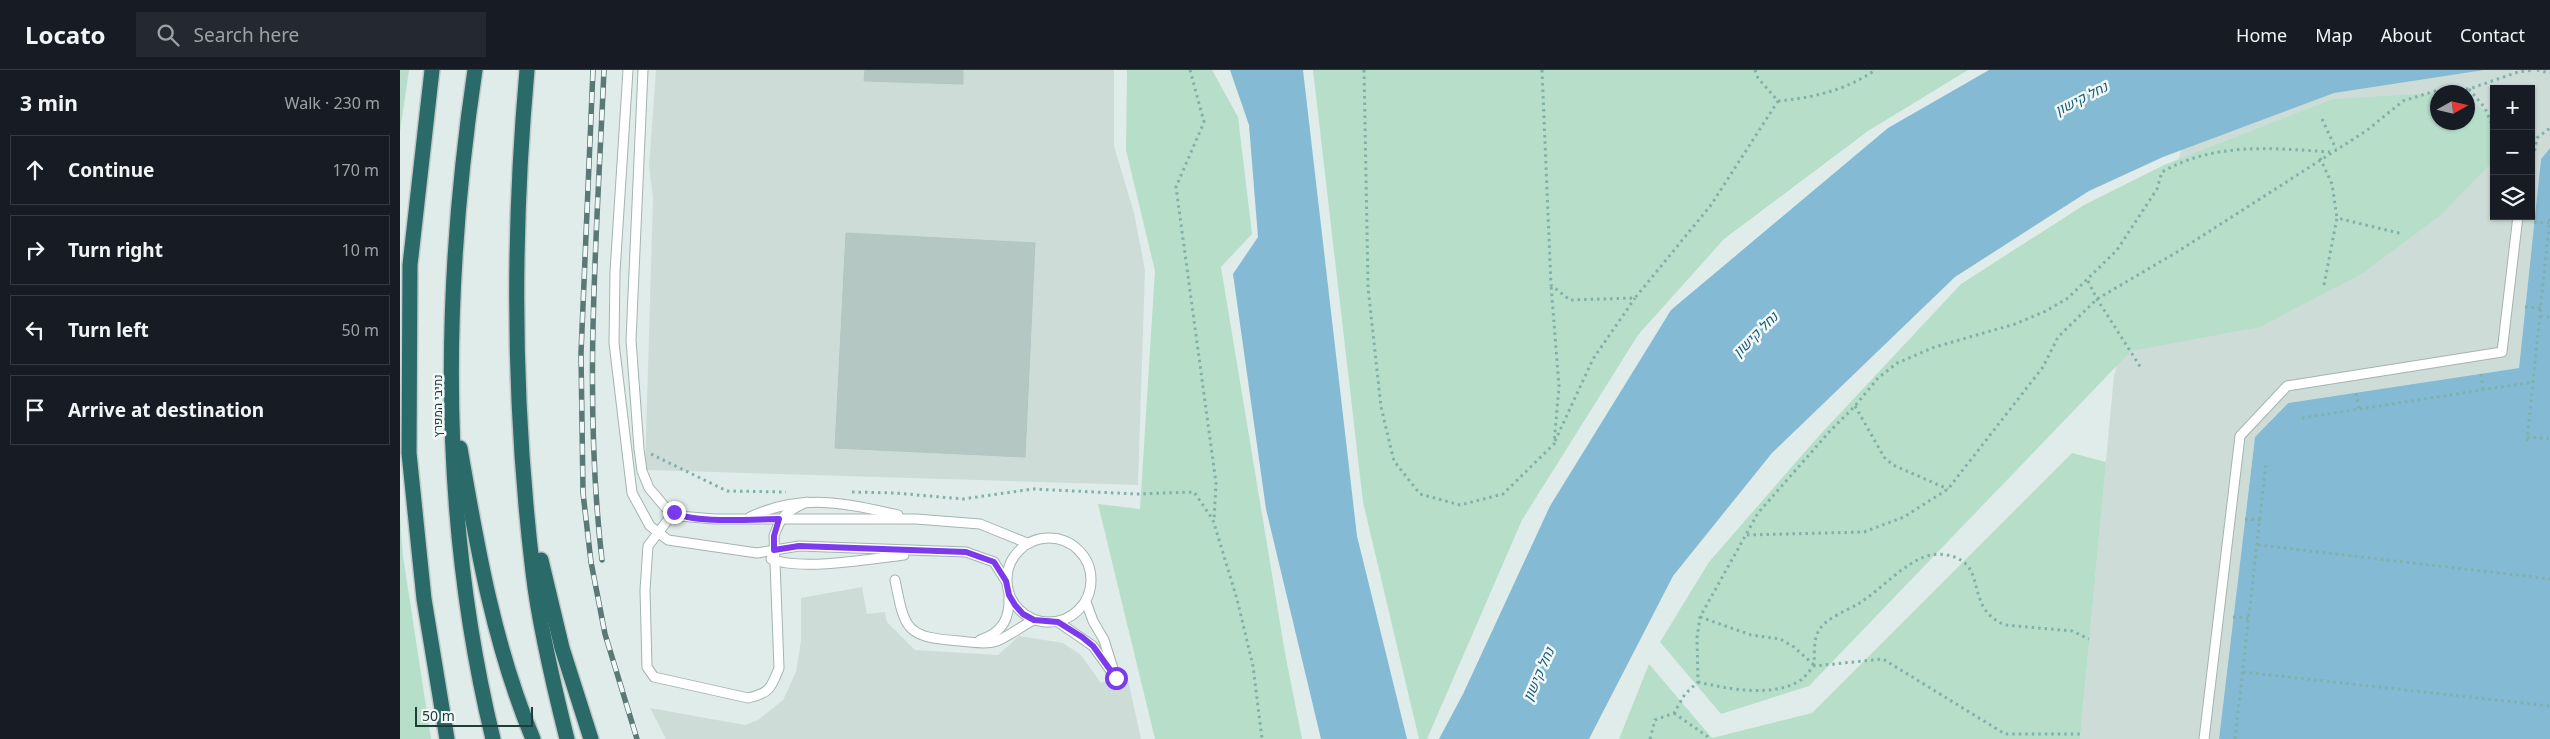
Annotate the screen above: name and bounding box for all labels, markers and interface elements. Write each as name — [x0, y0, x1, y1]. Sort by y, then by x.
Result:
search box — [136, 12, 486, 57]
text: Locato — [25, 18, 106, 51]
icon: search — [154, 21, 182, 49]
text: Search here — [194, 22, 299, 48]
text: Home — [2236, 23, 2287, 47]
text: Map — [2315, 23, 2353, 47]
text: About — [2381, 23, 2432, 47]
text: Contact — [2460, 23, 2525, 47]
water label: נחל קישון — [2051, 76, 2111, 119]
north arrow — [2430, 85, 2475, 130]
map controls — [2490, 85, 2535, 220]
button: + — [2490, 85, 2535, 130]
text: 3 min — [20, 89, 78, 117]
text: Walk · 230 m — [285, 92, 380, 114]
button: − — [2490, 130, 2535, 175]
icon: ahead — [21, 156, 49, 184]
text: Continue — [68, 157, 154, 183]
text: 170 m — [332, 159, 379, 181]
button: layers — [2490, 175, 2535, 220]
icon: right — [21, 236, 49, 264]
text: Turn right — [68, 237, 163, 263]
text: 10 m — [342, 239, 379, 261]
water label: נחל קישון — [1728, 307, 1782, 361]
icon: left — [21, 316, 49, 344]
text: Turn left — [68, 317, 149, 343]
text: 50 m — [342, 319, 379, 341]
street label: נתיבי המפרץ — [429, 374, 446, 438]
icon: arrive — [21, 396, 49, 424]
text: Arrive at destination — [68, 397, 264, 423]
route end — [663, 501, 686, 524]
water label: נחל קישון — [1518, 643, 1559, 704]
route start — [1105, 667, 1128, 690]
scale bar — [415, 704, 532, 727]
text: 50 m — [422, 706, 455, 725]

